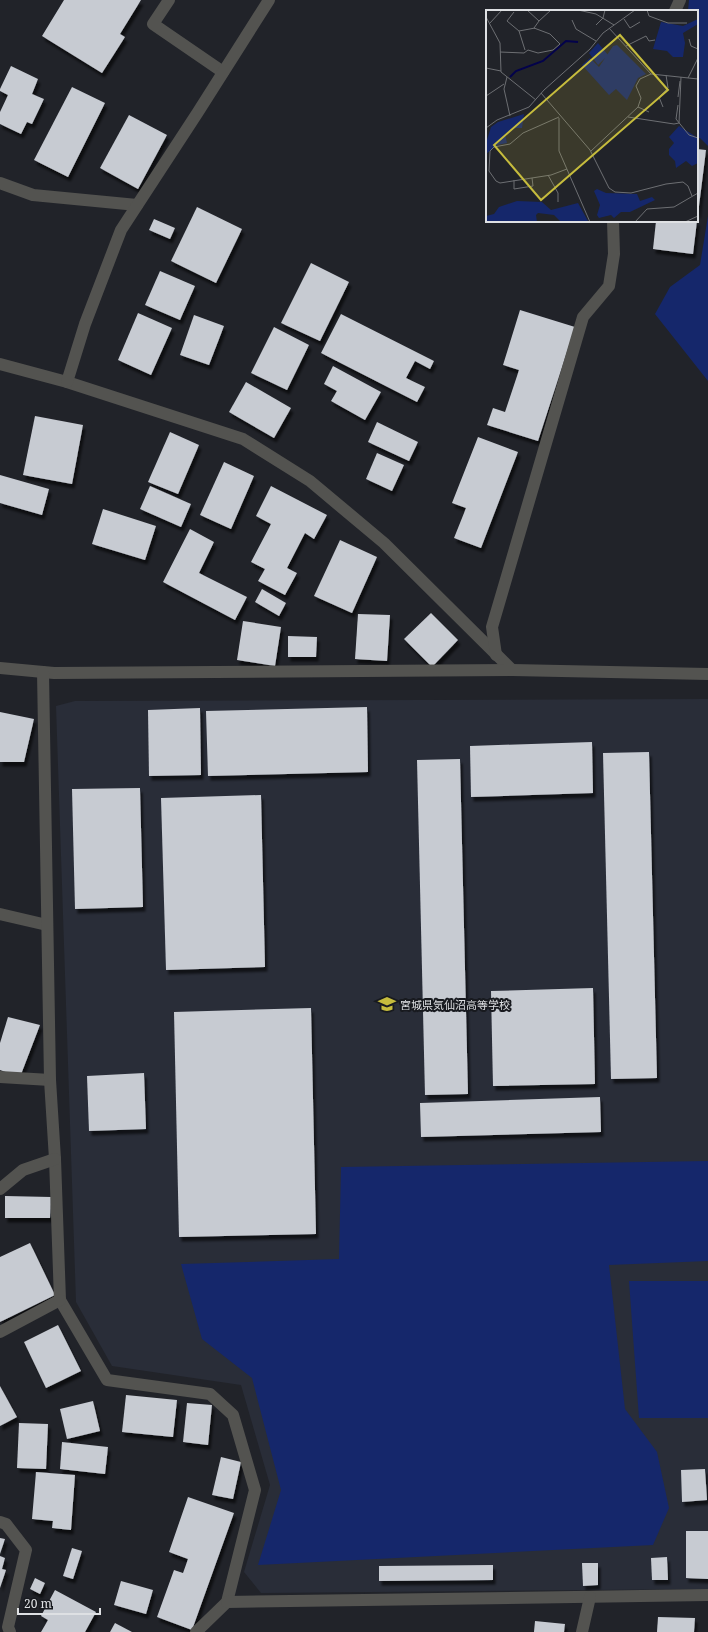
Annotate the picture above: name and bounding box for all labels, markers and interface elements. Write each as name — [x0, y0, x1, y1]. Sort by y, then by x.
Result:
inset map — [486, 10, 698, 222]
school or university icon: 宮城県気仙沼高等学校 — [377, 994, 397, 1014]
place label: 宮城県気仙沼高等学校 — [400, 997, 510, 1012]
scale bar — [18, 1590, 100, 1616]
text: 20 m — [24, 1595, 52, 1612]

